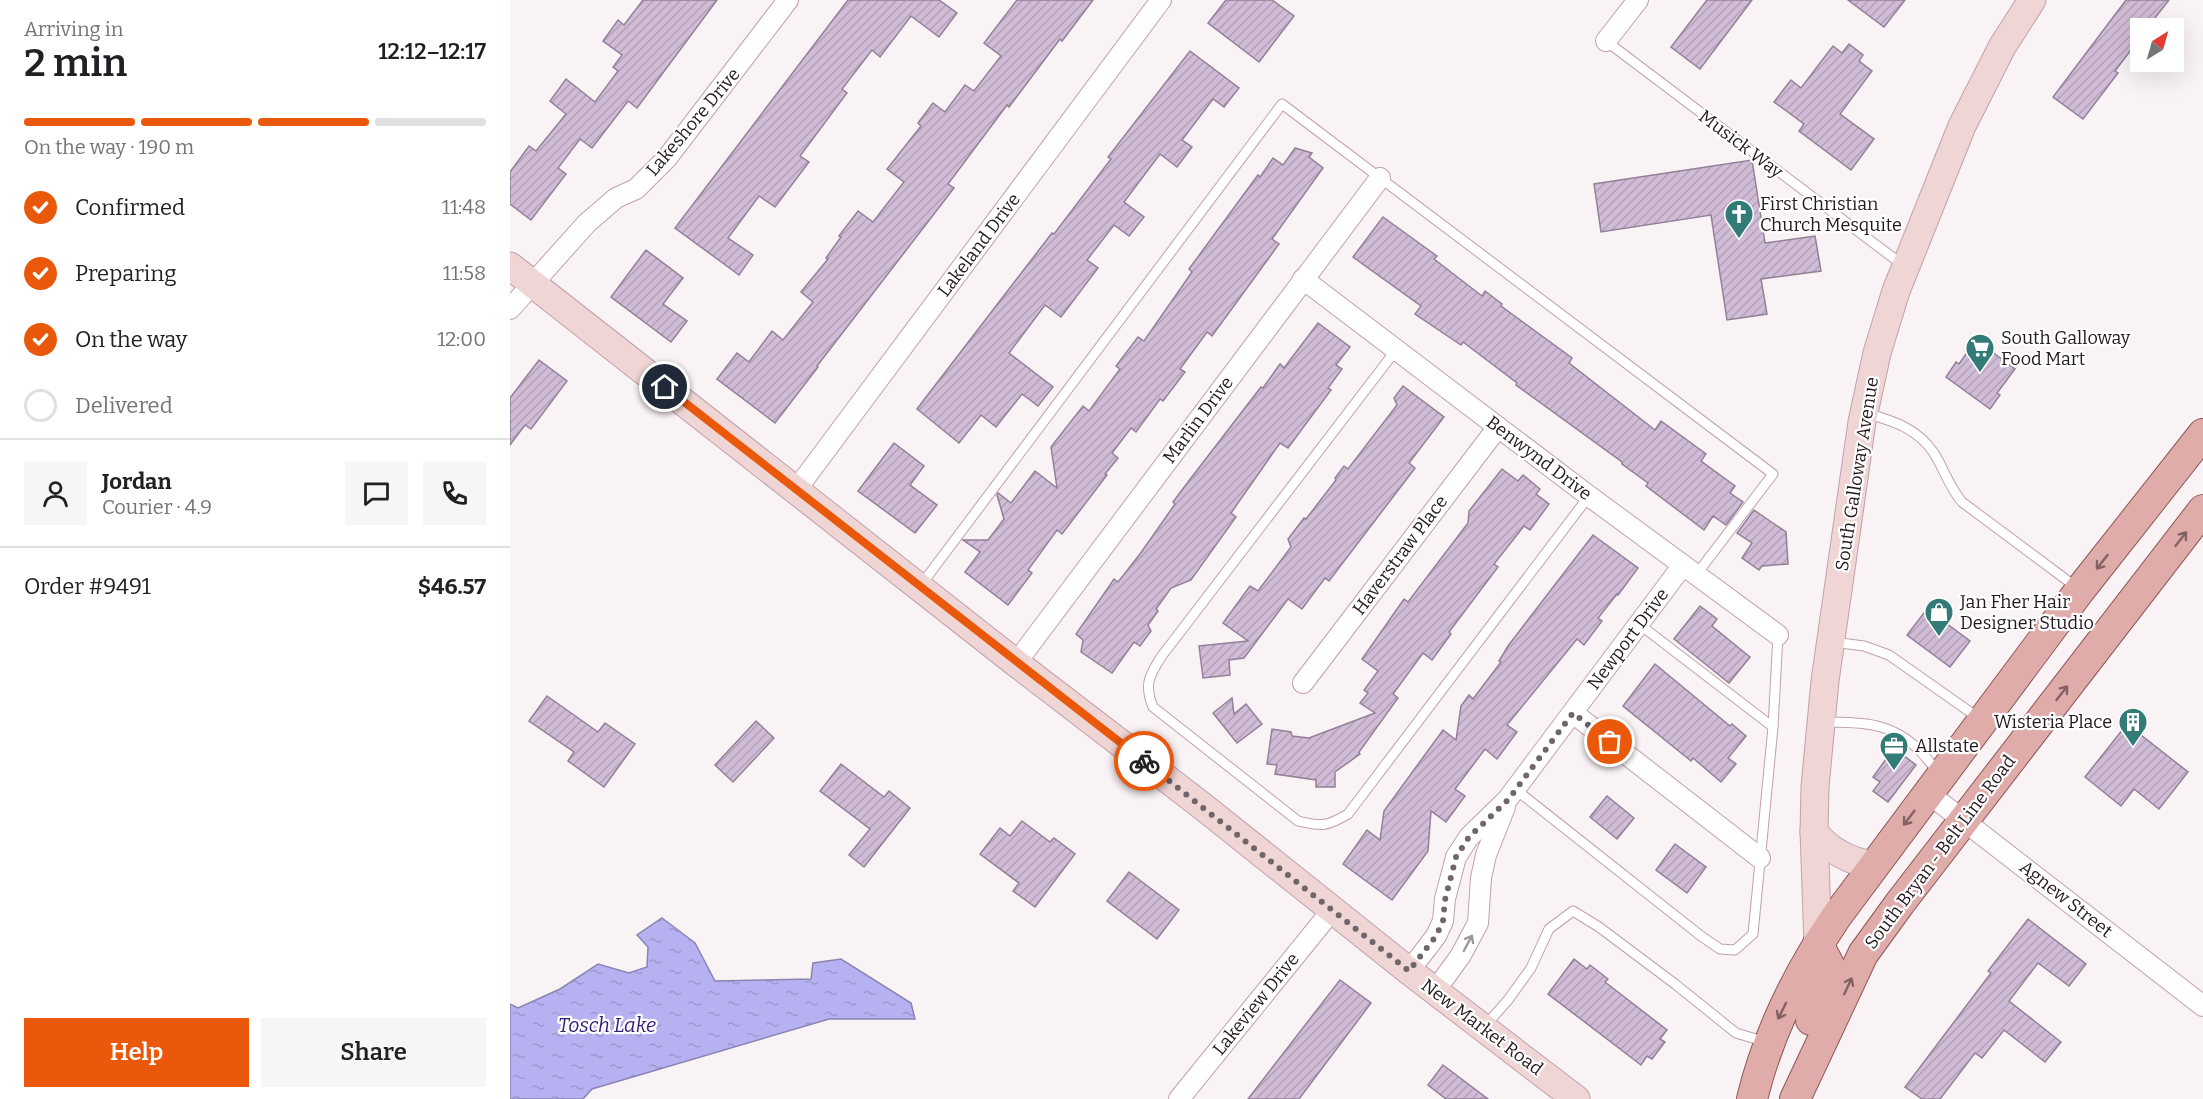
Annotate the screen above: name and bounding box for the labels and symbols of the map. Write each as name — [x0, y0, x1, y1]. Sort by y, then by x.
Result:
north arrow — [2130, 18, 2184, 72]
street label: Lakeshore Drive — [641, 63, 745, 181]
street label: Musick Way — [1695, 105, 1788, 183]
street label: Lakeland Drive — [933, 189, 1025, 301]
place label: First Christian Church Mesquite — [1760, 193, 1902, 236]
church icon: First Christian Church Mesquite — [1723, 198, 1755, 240]
place label: South Galloway Food Mart — [2001, 327, 2131, 370]
supermarket icon: South Galloway Food Mart — [1964, 332, 1996, 374]
pin — [639, 361, 690, 412]
street label: Marlin Drive — [1158, 372, 1238, 468]
street label: South Galloway Avenue — [1831, 375, 1883, 573]
street label: Benwynd Drive — [1482, 411, 1596, 505]
street label: Haverstraw Place — [1348, 491, 1452, 619]
one-way arrow — [2174, 531, 2187, 547]
one-way arrow — [2096, 554, 2109, 570]
street label: Newport Drive — [1583, 584, 1673, 694]
place label: Jan Fher Hair Designer Studio — [1959, 591, 2094, 634]
shop icon: Jan Fher Hair Designer Studio — [1923, 596, 1955, 638]
one-way arrow — [2055, 685, 2068, 701]
building icon: Wisteria Place — [2117, 706, 2149, 748]
place label: Wisteria Place — [1994, 711, 2112, 733]
pin — [1584, 716, 1635, 767]
office icon: Allstate — [1878, 730, 1910, 772]
courier — [1114, 731, 1174, 791]
place label: Allstate — [1915, 735, 1979, 757]
street label: South Bryan - Belt Line Road — [1860, 750, 2020, 953]
one-way arrow — [1902, 810, 1915, 826]
street label: Agnew Street — [2015, 856, 2117, 942]
one-way arrow — [1462, 935, 1474, 952]
street label: Lakeview Drive — [1208, 948, 1304, 1060]
street label: New Market Road — [1417, 974, 1547, 1080]
one-way arrow — [1842, 977, 1854, 995]
one-way arrow — [1776, 1002, 1787, 1020]
water label: Tosch Lake — [558, 1013, 656, 1037]

